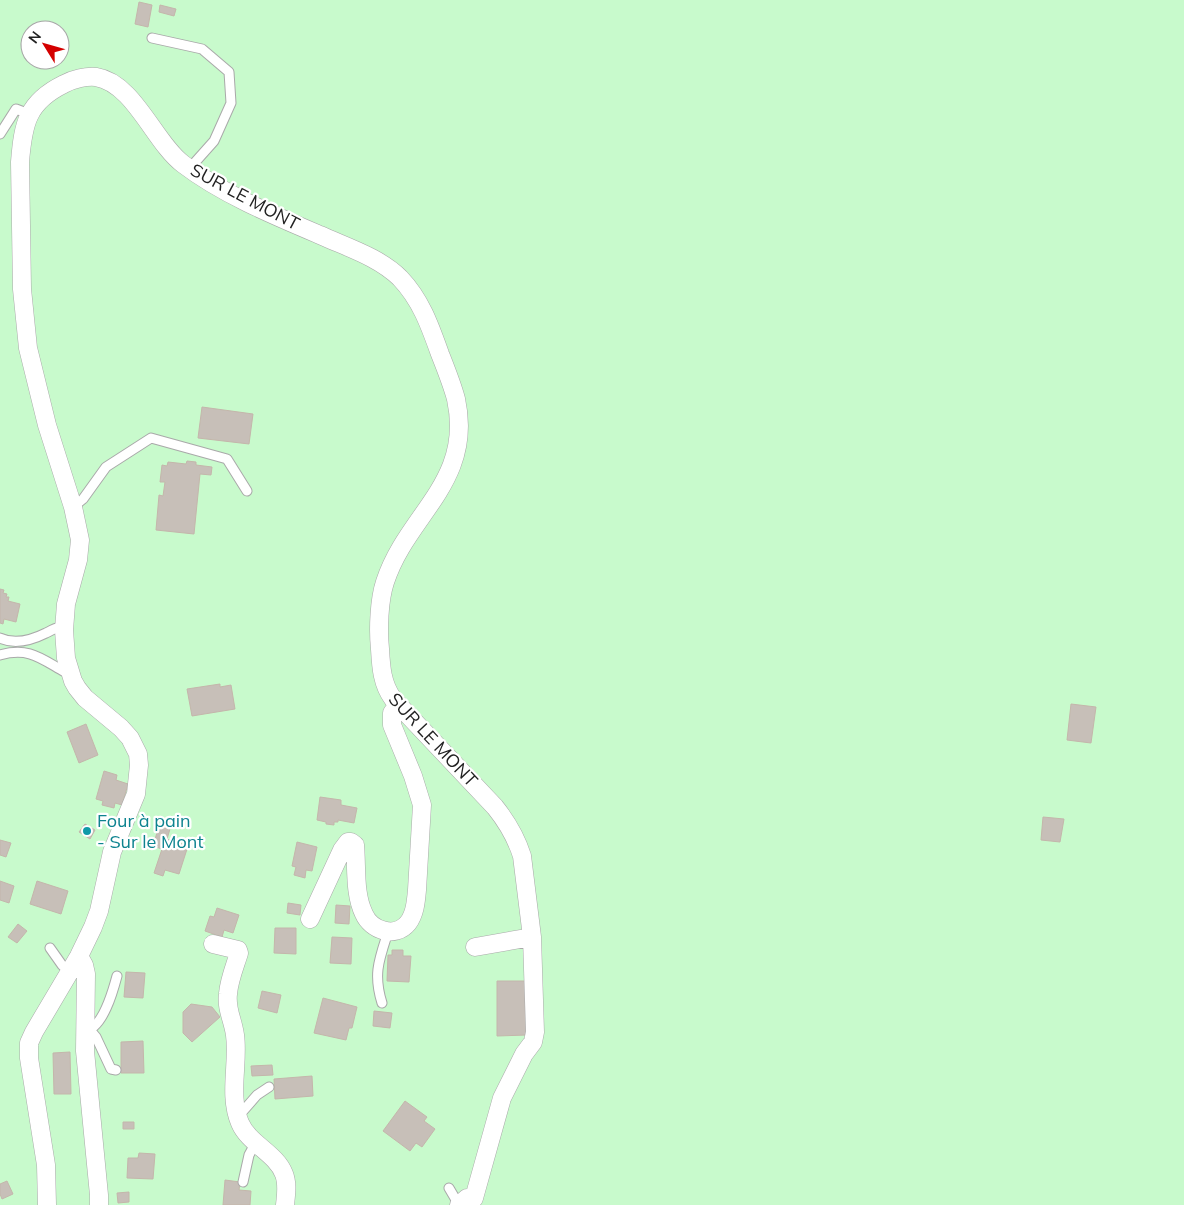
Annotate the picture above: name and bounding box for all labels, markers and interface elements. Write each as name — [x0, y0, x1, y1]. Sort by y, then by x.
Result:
north arrow — [20, 20, 70, 70]
text: N — [24, 28, 45, 47]
street label: SUR LE MONT — [187, 158, 304, 235]
street label: SUR LE MONT — [384, 688, 483, 792]
place label: Four à pain - Sur le Mont — [97, 809, 204, 853]
marker: Four à pain - Sur le Mont — [81, 825, 93, 837]

